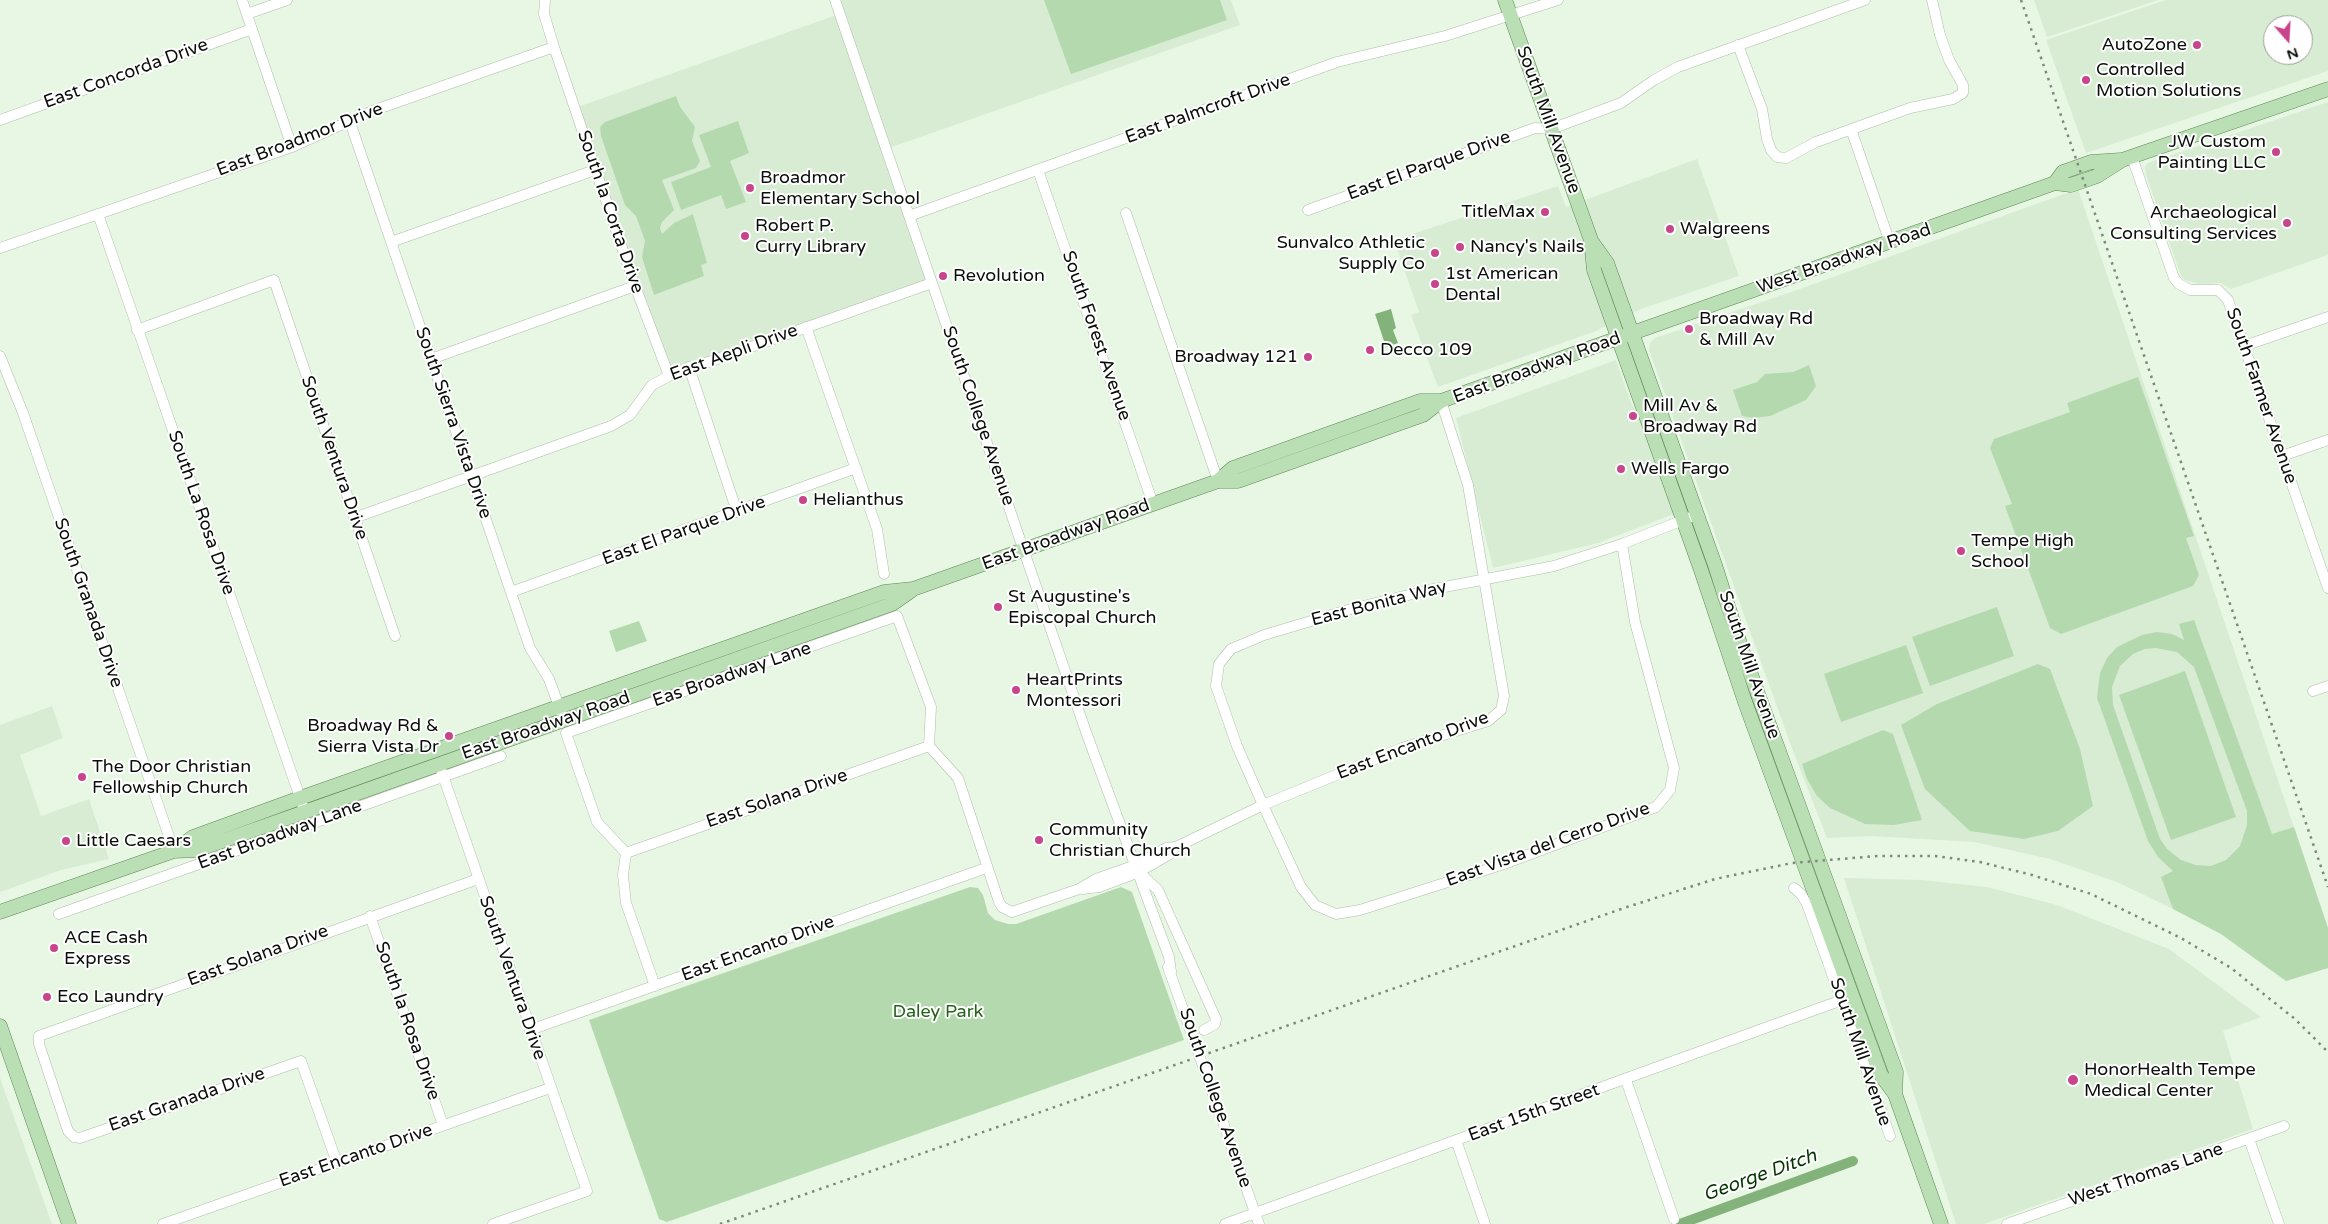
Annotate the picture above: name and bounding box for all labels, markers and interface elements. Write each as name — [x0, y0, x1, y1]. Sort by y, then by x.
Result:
north arrow — [2263, 15, 2313, 65]
street label: East Concorda Drive — [41, 34, 211, 114]
place label: AutoZone — [2102, 34, 2187, 56]
marker: AutoZone — [2191, 39, 2203, 51]
street label: South Mill Avenue — [1511, 43, 1585, 197]
text: N — [2285, 44, 2301, 64]
place label: Controlled Motion Solutions — [2096, 59, 2241, 102]
street label: East Palmcroft Drive — [1123, 69, 1293, 149]
marker: Controlled Motion Solutions — [2080, 74, 2092, 86]
street label: East Broadmor Drive — [214, 98, 386, 182]
street label: East El Parque Drive — [1344, 126, 1514, 206]
street label: South la Corta Drive — [572, 128, 648, 296]
place label: JW Custom Painting LLC — [2157, 131, 2266, 173]
marker: JW Custom Painting LLC — [2270, 146, 2282, 158]
place label: Broadmor Elementary School — [760, 167, 920, 210]
marker: Broadmor Elementary School — [744, 182, 756, 194]
place label: TitleMax — [1461, 201, 1535, 223]
place label: Archaeological Consulting Services — [2110, 202, 2277, 244]
marker: TitleMax — [1539, 206, 1551, 218]
place label: Robert P. Curry Library — [755, 215, 866, 258]
marker: Archaeological Consulting Services — [2281, 217, 2293, 229]
place label: Walgreens — [1680, 218, 1770, 240]
street label: West Broadway Road — [1754, 219, 1934, 299]
marker: Walgreens — [1664, 223, 1676, 235]
marker: Robert P. Curry Library — [739, 230, 751, 242]
place label: Sunvalco Athletic Supply Co — [1277, 232, 1425, 274]
place label: Nancy's Nails — [1470, 236, 1584, 258]
marker: Nancy's Nails — [1454, 241, 1466, 253]
marker: Sunvalco Athletic Supply Co — [1429, 247, 1441, 259]
street label: South Forest Avenue — [1057, 248, 1135, 424]
place label: 1st American Dental — [1445, 263, 1559, 306]
place label: Revolution — [953, 265, 1045, 287]
marker: Revolution — [937, 270, 949, 282]
marker: 1st American Dental — [1429, 278, 1441, 290]
street label: South Farmer Avenue — [2221, 305, 2301, 487]
place label: Broadway Rd & Mill Av — [1699, 308, 1813, 350]
street label: East Aepli Drive — [667, 320, 801, 386]
street label: South College Avenue — [937, 323, 1019, 509]
marker: Broadway Rd & Mill Av — [1683, 323, 1695, 335]
street label: South Sierra Vista Drive — [410, 324, 496, 522]
street label: East Broadway Road — [1450, 328, 1624, 408]
place label: Decco 109 — [1380, 339, 1472, 361]
marker: Decco 109 — [1364, 344, 1376, 356]
place label: Broadway 121 — [1174, 346, 1298, 368]
marker: Broadway 121 — [1302, 351, 1314, 363]
street label: South Ventura Drive — [296, 373, 372, 543]
place label: Mill Av & Broadway Rd — [1643, 395, 1757, 438]
marker: Mill Av & Broadway Rd — [1627, 410, 1639, 422]
street label: South La Rosa Drive — [163, 428, 239, 598]
place label: Wells Fargo — [1631, 458, 1729, 480]
marker: Wells Fargo — [1615, 463, 1627, 475]
place label: Helianthus — [813, 489, 904, 511]
street label: East El Parque Drive — [599, 491, 769, 571]
marker: Helianthus — [797, 494, 809, 506]
street label: East Broadway Road — [979, 495, 1153, 575]
street label: South Granada Drive — [49, 515, 127, 691]
place label: Tempe High School — [1971, 530, 2074, 572]
marker: Tempe High School — [1955, 545, 1967, 557]
street label: East Bonita Way — [1309, 577, 1449, 631]
place label: St Augustine's Episcopal Church — [1008, 586, 1156, 628]
street label: South Mill Avenue — [1714, 588, 1784, 742]
marker: St Augustine's Episcopal Church — [992, 601, 1004, 613]
street label: Eas Broadway Lane — [650, 638, 814, 712]
place label: HeartPrints Montessori — [1026, 669, 1123, 712]
marker: HeartPrints Montessori — [1010, 684, 1022, 696]
street label: East Broadway Road — [459, 687, 633, 765]
street label: East Encanto Drive — [1334, 707, 1492, 785]
place label: Broadway Rd & Sierra Vista Dr — [307, 715, 439, 758]
marker: Broadway Rd & Sierra Vista Dr — [443, 730, 455, 742]
place label: The Door Christian Fellowship Church — [92, 756, 251, 799]
street label: East Solana Drive — [703, 765, 851, 833]
marker: The Door Christian Fellowship Church — [76, 771, 88, 783]
street label: East Broadway Lane — [195, 795, 365, 875]
street label: East Vista del Cerro Drive — [1443, 798, 1653, 892]
place label: Community Christian Church — [1049, 819, 1191, 862]
place label: Little Caesars — [76, 830, 191, 852]
marker: Community Christian Church — [1033, 834, 1045, 846]
marker: Little Caesars — [60, 835, 72, 847]
street label: South Ventura Drive — [474, 893, 550, 1063]
street label: East Encanto Drive — [679, 911, 837, 987]
street label: East Solana Drive — [185, 920, 331, 992]
place label: ACE Cash Express — [64, 927, 148, 970]
street label: South la Rosa Drive — [370, 939, 444, 1103]
marker: ACE Cash Express — [48, 942, 60, 954]
street label: South Mill Avenue — [1825, 975, 1895, 1129]
place label: Eco Laundry — [57, 986, 164, 1008]
marker: Eco Laundry — [41, 991, 53, 1003]
park label: Daley Park — [893, 1001, 983, 1023]
street label: South College Avenue — [1174, 1005, 1256, 1191]
place label: HonorHealth Tempe Medical Center — [2084, 1059, 2256, 1102]
street label: East Granada Drive — [106, 1063, 268, 1137]
marker: HonorHealth Tempe Medical Center — [2066, 1073, 2080, 1087]
street label: East 15th Street — [1465, 1079, 1603, 1147]
street label: East Encanto Drive — [276, 1120, 436, 1192]
street label: West Thomas Lane — [2066, 1138, 2226, 1212]
water label: George Ditch — [1700, 1145, 1820, 1207]

